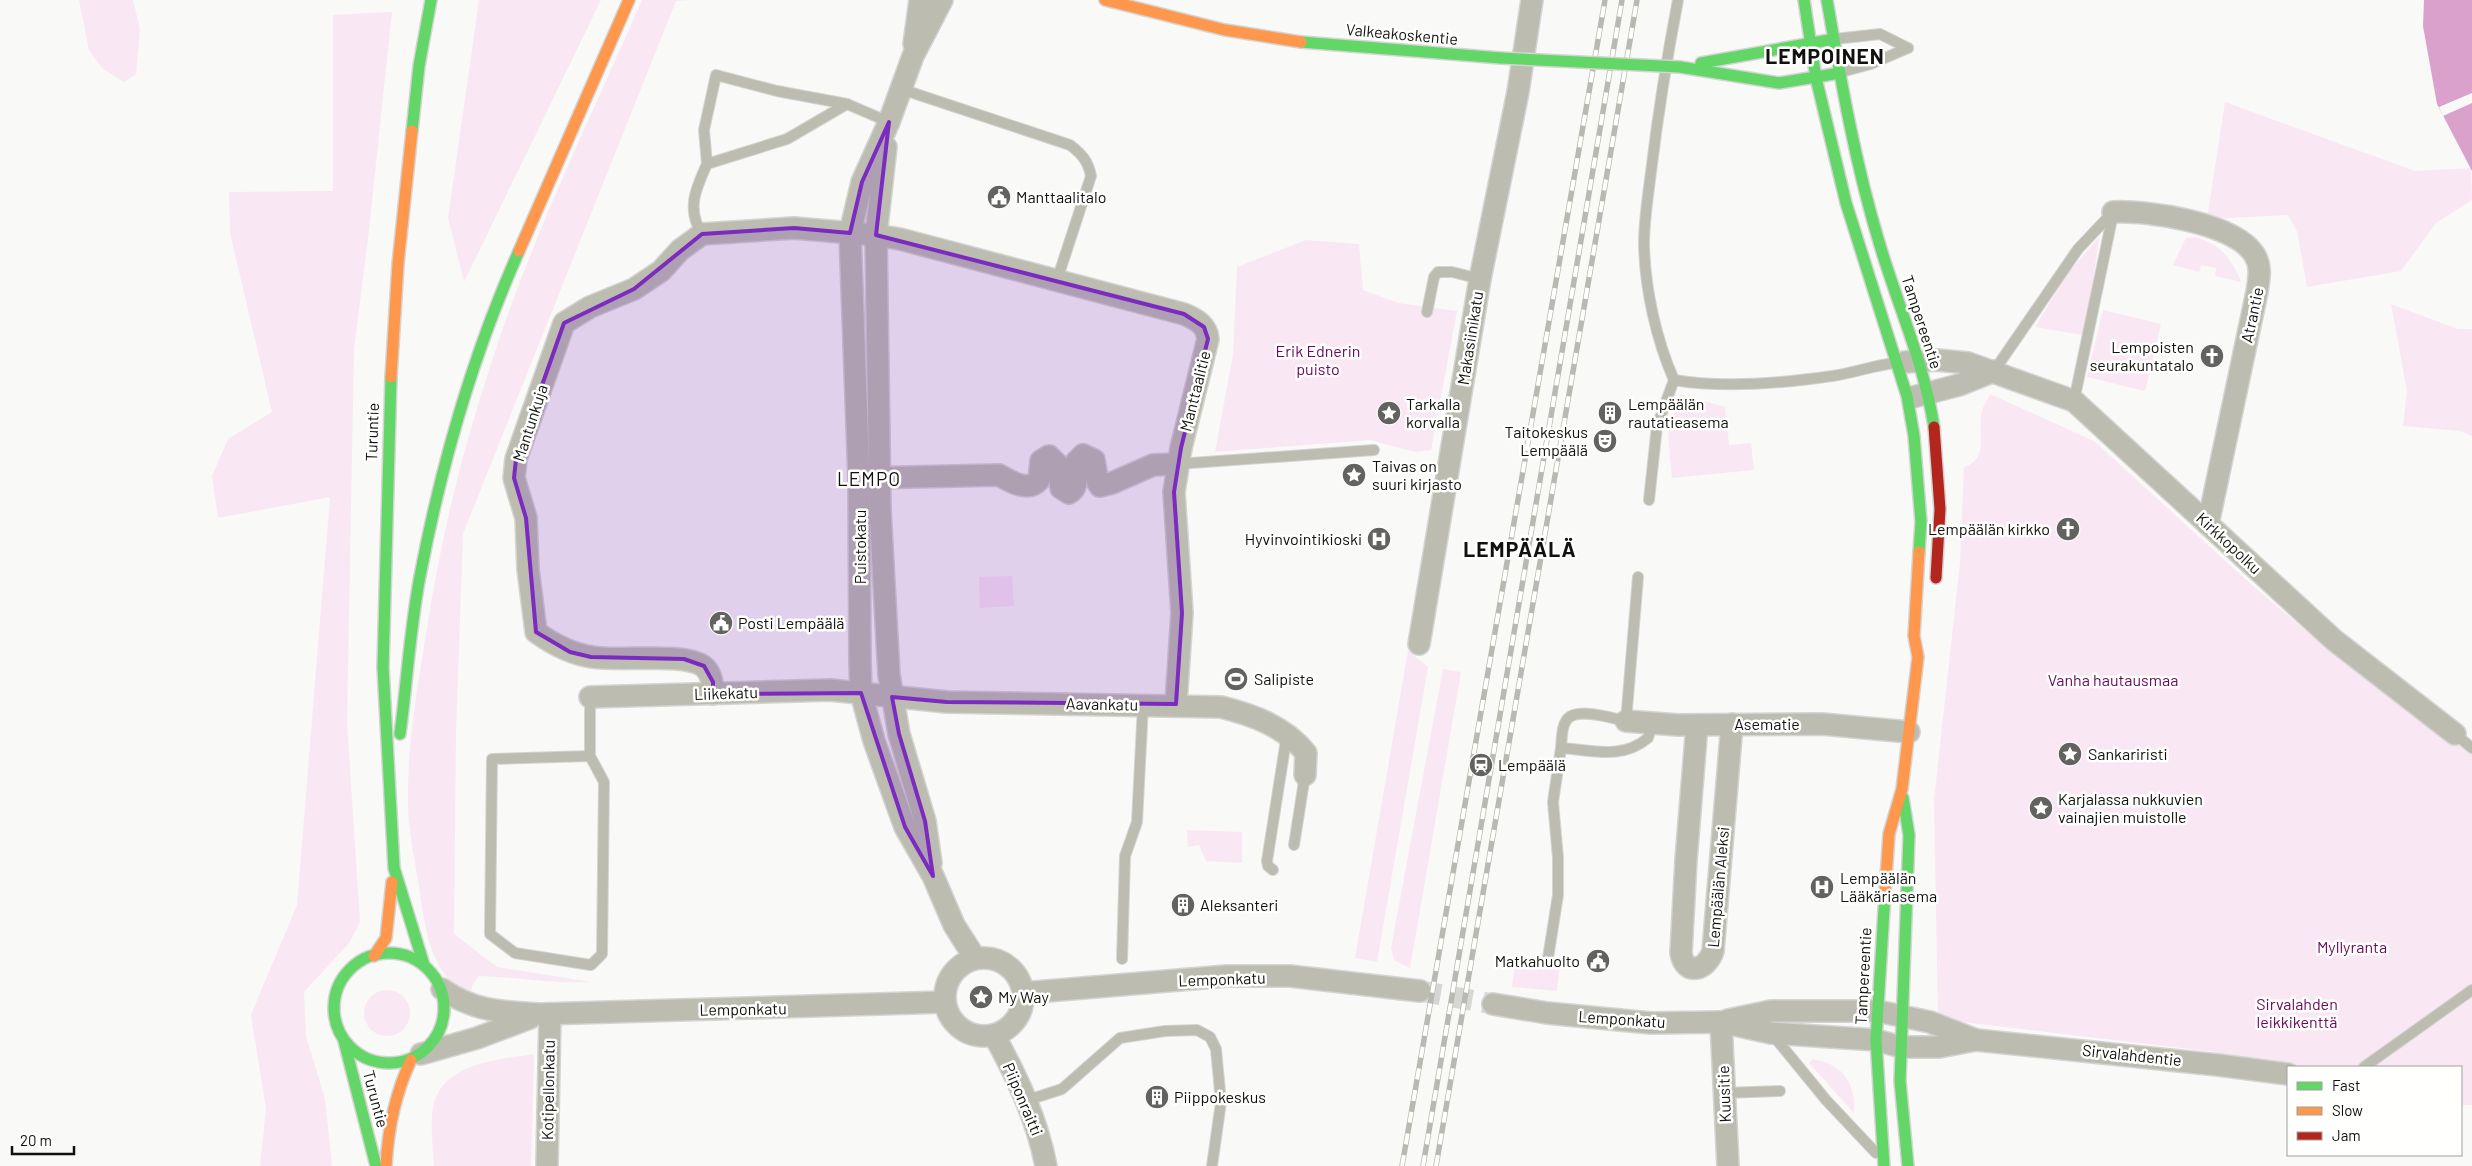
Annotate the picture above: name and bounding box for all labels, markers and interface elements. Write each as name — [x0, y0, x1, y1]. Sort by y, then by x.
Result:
street label: Valkeakoskentie — [1345, 19, 1459, 48]
district label: LEMPOINEN — [1765, 43, 1885, 68]
public building icon: Manttaalitalo — [986, 184, 1012, 210]
place label: Manttaalitalo — [1016, 187, 1106, 206]
street label: Tampereentie — [1898, 273, 1947, 371]
street label: Atrantie — [2236, 285, 2267, 344]
street label: Makasiinikatu — [1453, 290, 1486, 386]
place label: Lempoisten seurakuntatalo — [2090, 337, 2194, 374]
park label: Erik Ednerin puisto — [1276, 341, 1360, 378]
church icon: Lempoisten seurakuntatalo — [2199, 343, 2225, 369]
street label: Manttaalitie — [1175, 349, 1214, 433]
street label: Mantunkuja — [508, 382, 551, 464]
place label: Tarkalla korvalla — [1406, 394, 1460, 431]
place label: Lempäälän rautatieasema — [1628, 394, 1729, 431]
place icon: Tarkalla korvalla — [1376, 400, 1402, 426]
building icon: Lempäälän rautatieasema — [1597, 400, 1623, 426]
street label: Turuntie — [361, 402, 382, 462]
place label: Taitokeskus Lempäälä — [1504, 422, 1588, 459]
theatre icon: Taitokeskus Lempäälä — [1592, 428, 1618, 454]
place label: Taivas on suuri kirjasto — [1372, 456, 1462, 493]
place icon: Taivas on suuri kirjasto — [1341, 462, 1367, 488]
district label: LEMPO — [837, 467, 901, 490]
street label: Kirkkopolku — [2193, 508, 2266, 577]
street label: Puistokatu — [850, 510, 869, 584]
church icon: Lempäälän kirkko — [2055, 516, 2081, 542]
place label: Lempäälän kirkko — [1928, 519, 2050, 538]
hospital icon: Hyvinvointikioski — [1366, 526, 1392, 552]
place label: Hyvinvointikioski — [1245, 529, 1362, 548]
district label: LEMPÄÄLÄ — [1463, 536, 1577, 561]
public building icon: Posti Lempäälä — [708, 610, 734, 636]
place label: Posti Lempäälä — [738, 613, 845, 632]
sports icon: Salipiste — [1223, 666, 1249, 692]
place label: Salipiste — [1254, 669, 1314, 688]
park label: Vanha hautausmaa — [2048, 670, 2178, 689]
street label: Liikekatu — [694, 682, 758, 703]
street label: Aavankatu — [1066, 693, 1138, 714]
street label: Asematie — [1734, 714, 1800, 733]
place icon: Sankariristi — [2057, 741, 2083, 767]
place label: Sankariristi — [2088, 744, 2168, 763]
station icon: Lempäälä — [1468, 752, 1494, 778]
place label: Lempäälä — [1498, 755, 1566, 774]
place label: Karjalassa nukkuvien vainajien muistolle — [2058, 789, 2203, 826]
place icon: Karjalassa nukkuvien vainajien muistolle — [2028, 795, 2054, 821]
street label: Lempäälän Aleksi — [1703, 826, 1732, 948]
place label: Lempäälän Lääkäriasema — [1840, 868, 1937, 905]
hospital icon: Lempäälän Lääkäriasema — [1809, 874, 1835, 900]
building icon: Aleksanteri — [1170, 892, 1196, 918]
place label: Aleksanteri — [1200, 895, 1278, 914]
street label: Tampereentie — [1850, 927, 1875, 1025]
park label: Myllyranta — [2317, 937, 2387, 956]
public building icon: Matkahuolto — [1585, 948, 1611, 974]
place label: Matkahuolto — [1495, 951, 1580, 970]
street label: Lemponkatu — [1178, 967, 1266, 990]
place icon: My Way — [968, 984, 994, 1010]
place label: My Way — [998, 987, 1049, 1006]
park label: Sirvalahden leikkikenttä — [2256, 994, 2338, 1031]
street label: Lemponkatu — [699, 998, 787, 1019]
street label: Lemponkatu — [1578, 1006, 1666, 1031]
street label: Kotipellonkatu — [537, 1040, 558, 1140]
street label: Sirvalahdentie — [2081, 1040, 2183, 1069]
street label: Piiponraitti — [1000, 1059, 1047, 1138]
street label: Kuusitie — [1713, 1065, 1734, 1123]
legend — [2287, 1066, 2462, 1156]
street label: Turuntie — [360, 1068, 393, 1130]
text: Fast — [2332, 1076, 2360, 1094]
building icon: Piippokeskus — [1144, 1084, 1170, 1110]
place label: Piippokeskus — [1174, 1087, 1266, 1106]
text: Slow — [2332, 1101, 2363, 1119]
scale bar — [12, 1124, 75, 1156]
text: Jam — [2332, 1126, 2361, 1144]
text: 20 m — [20, 1131, 52, 1149]

